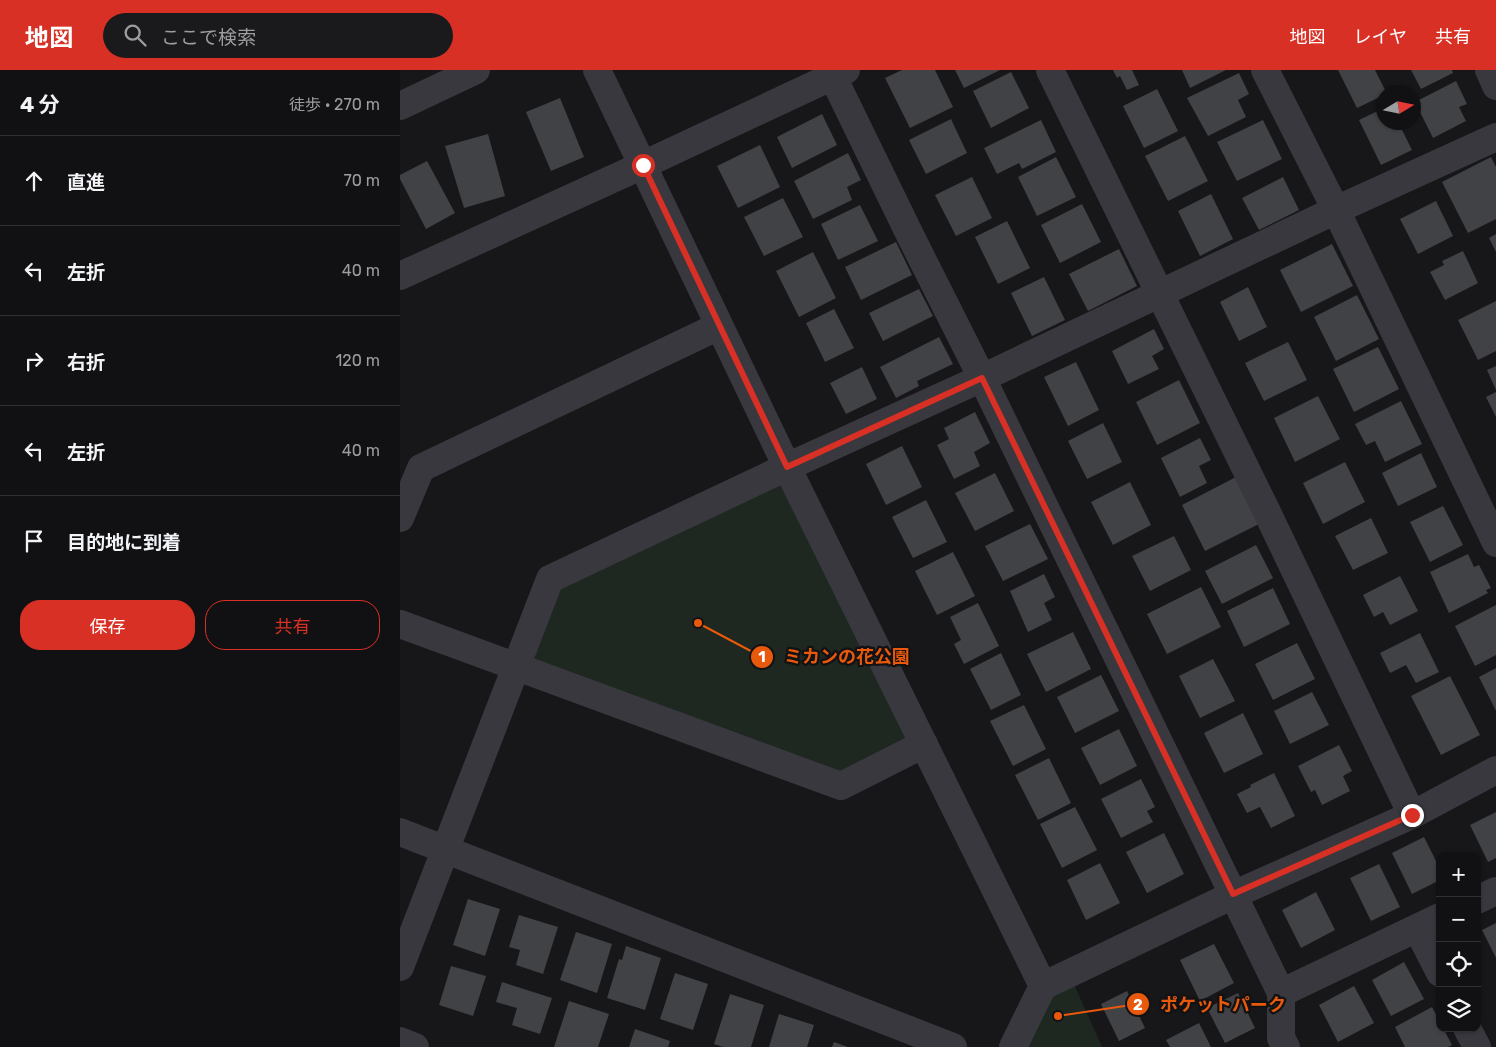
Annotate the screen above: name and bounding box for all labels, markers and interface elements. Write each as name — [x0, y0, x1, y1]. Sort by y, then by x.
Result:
search box — [103, 13, 453, 58]
icon: search — [121, 21, 149, 49]
text: 地図 — [25, 24, 73, 52]
text: ここで検索 — [161, 26, 256, 49]
text: 地図 — [1290, 26, 1326, 48]
text: レイヤ — [1354, 26, 1407, 48]
text: 共有 — [1435, 26, 1471, 48]
north arrow — [1376, 85, 1421, 130]
text: 4 分 — [20, 92, 60, 117]
text: 徒歩 · 270 m — [289, 95, 380, 114]
route start — [632, 154, 655, 177]
icon: ahead — [20, 167, 48, 195]
text: 直進 — [67, 171, 105, 194]
text: 70 m — [343, 171, 380, 190]
icon: left — [20, 257, 48, 285]
text: 左折 — [67, 261, 105, 284]
text: 40 m — [342, 261, 380, 280]
icon: right — [20, 347, 48, 375]
text: 右折 — [67, 351, 105, 374]
text: 120 m — [335, 351, 380, 370]
icon: left — [20, 437, 48, 465]
text: 左折 — [67, 441, 105, 464]
text: 40 m — [342, 441, 380, 460]
icon: arrive — [20, 527, 48, 555]
text: 目的地に到着 — [67, 531, 181, 554]
button: 保存 — [20, 600, 195, 650]
button: 共有 — [205, 600, 380, 650]
callout: ミカンの花公園 — [749, 640, 920, 673]
text: ミカンの花公園 — [784, 646, 910, 668]
text: 1 — [758, 648, 766, 666]
route end — [1401, 804, 1424, 827]
map controls — [1436, 852, 1481, 1032]
button: + — [1436, 852, 1481, 897]
button: − — [1436, 897, 1481, 942]
button: locate — [1436, 942, 1481, 987]
button: layers — [1436, 987, 1481, 1032]
callout: ポケットパーク — [1125, 988, 1296, 1021]
text: ポケットパーク — [1160, 994, 1286, 1016]
text: 2 — [1133, 996, 1143, 1014]

